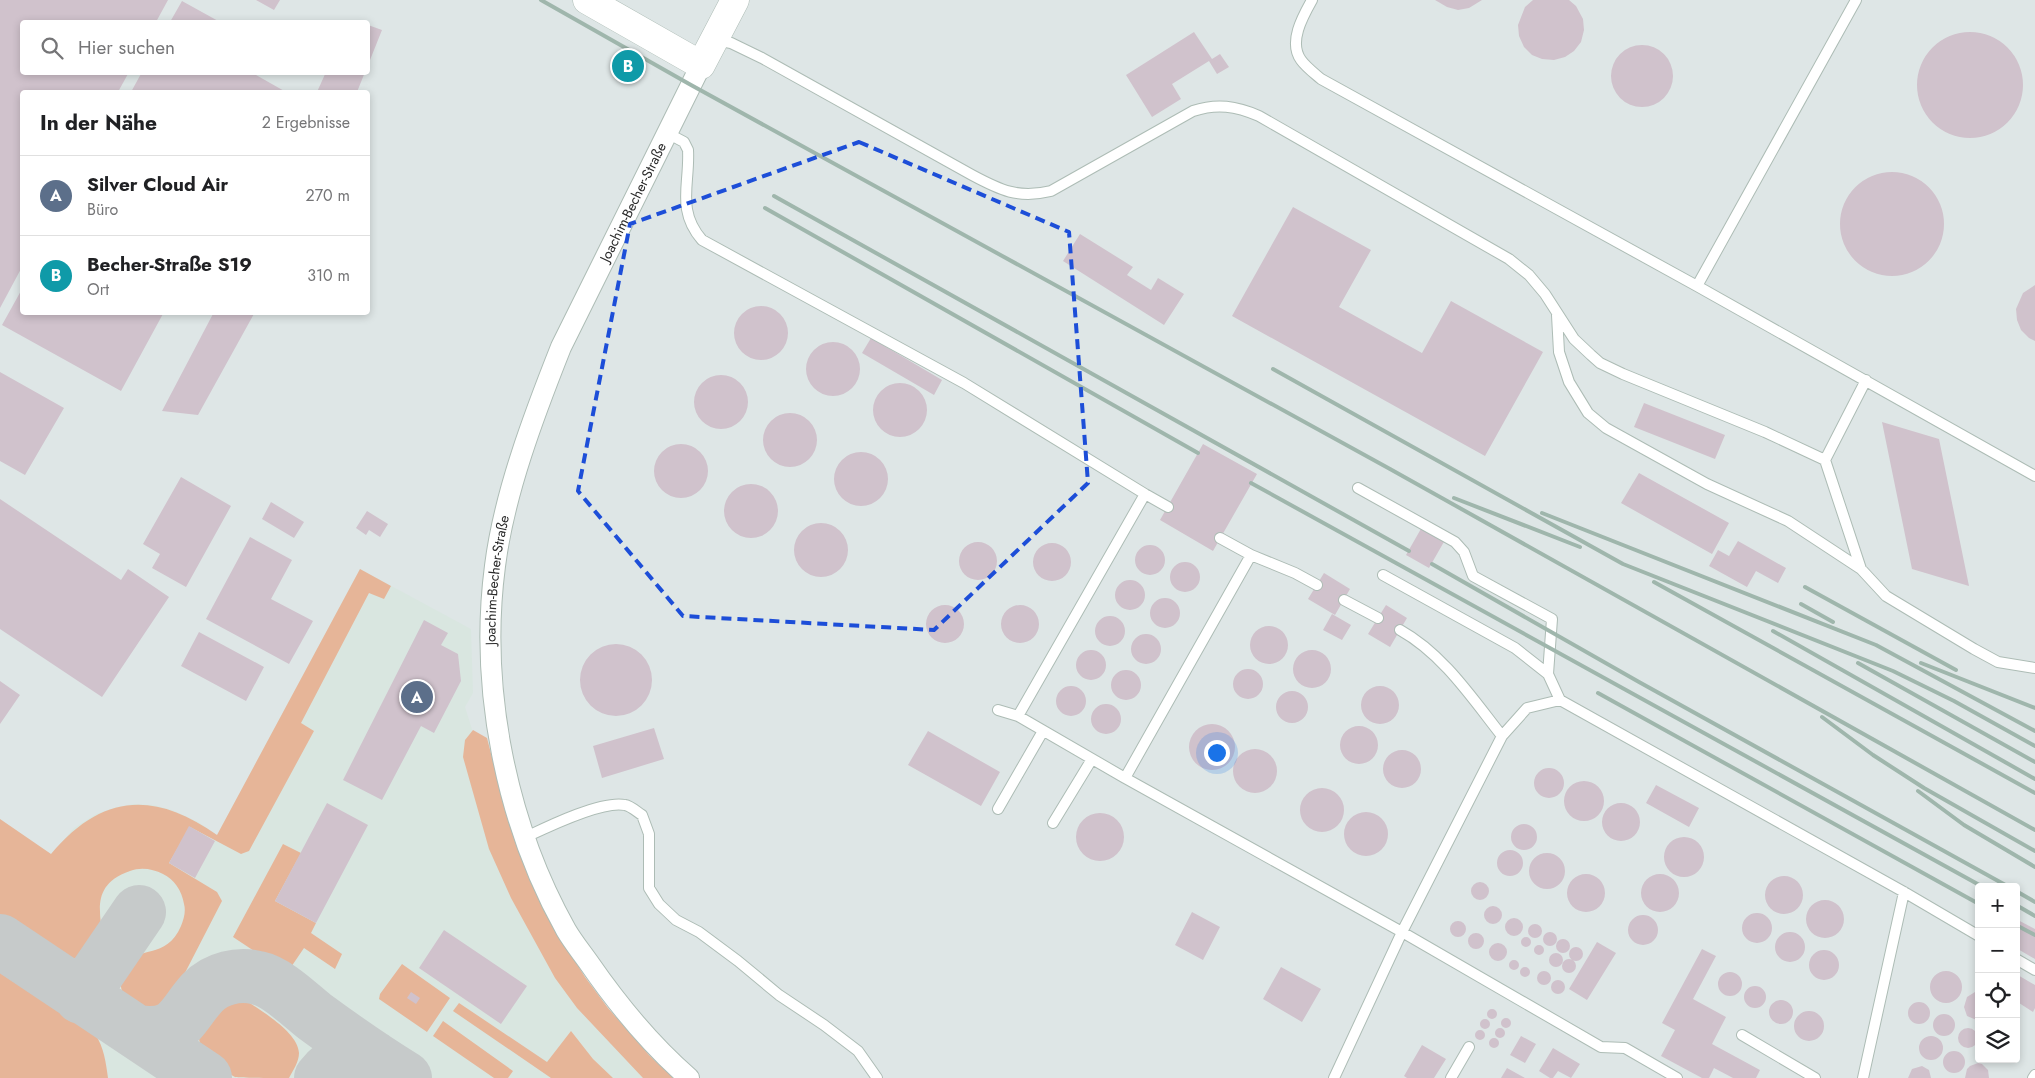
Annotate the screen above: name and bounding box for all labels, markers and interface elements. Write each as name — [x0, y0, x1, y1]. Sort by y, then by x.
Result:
search box — [20, 20, 370, 75]
icon: search — [38, 34, 66, 62]
text: Hier suchen — [78, 34, 175, 61]
pin: B — [612, 47, 644, 85]
text: In der Nähe — [40, 108, 157, 138]
text: 2 Ergebnisse — [262, 111, 350, 134]
street label: Joachim-Becher-Straße — [594, 139, 671, 267]
text: Silver Cloud Air — [87, 171, 228, 198]
text: A — [50, 184, 62, 207]
text: 270 m — [306, 184, 350, 207]
text: Büro — [87, 198, 118, 221]
text: Becher-Straße S19 — [87, 251, 252, 278]
text: B — [51, 264, 61, 287]
text: 310 m — [307, 264, 350, 287]
text: Ort — [87, 278, 109, 301]
street label: Joachim-Becher-Straße — [480, 513, 514, 647]
pin: A — [401, 678, 433, 716]
your location — [1204, 740, 1230, 766]
map controls — [1975, 883, 2020, 1063]
button: + — [1975, 883, 2020, 928]
button: − — [1975, 928, 2020, 973]
button: locate — [1975, 973, 2020, 1018]
button: layers — [1975, 1018, 2020, 1063]

